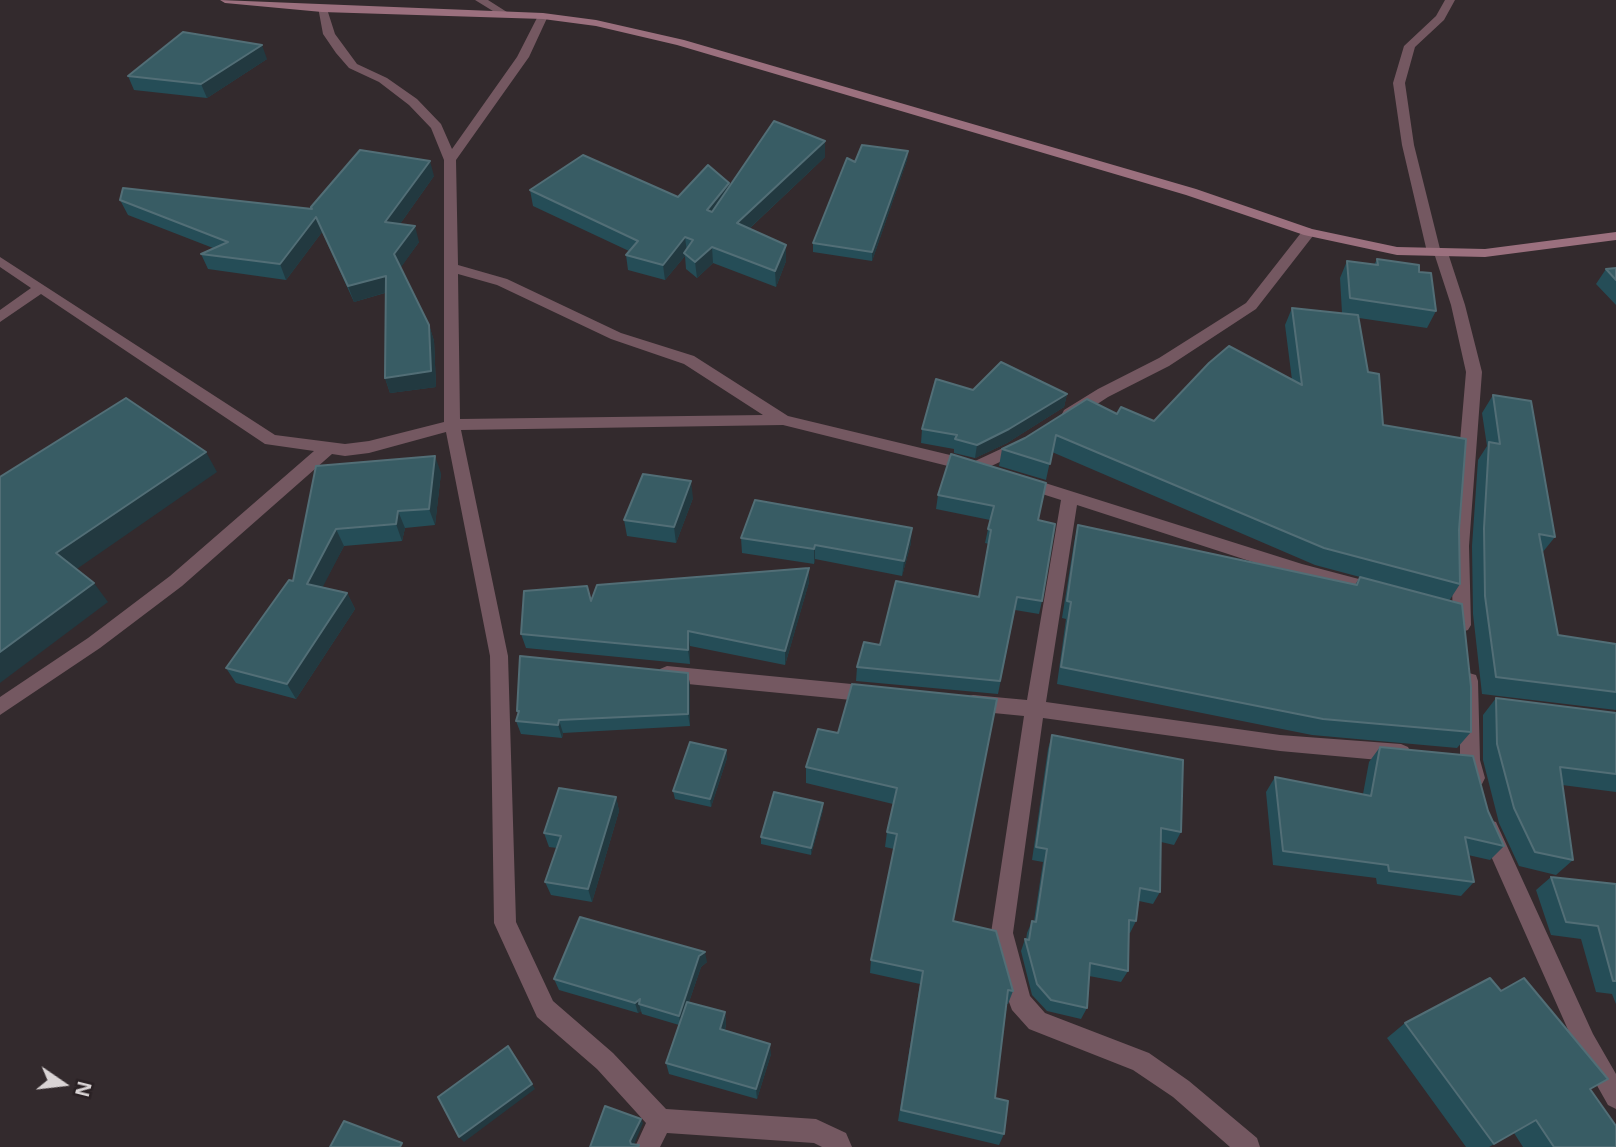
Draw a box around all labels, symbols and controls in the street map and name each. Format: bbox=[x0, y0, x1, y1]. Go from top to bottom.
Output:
north arrow bbox=[28, 1049, 98, 1119]
text: N bbox=[69, 1078, 98, 1100]

